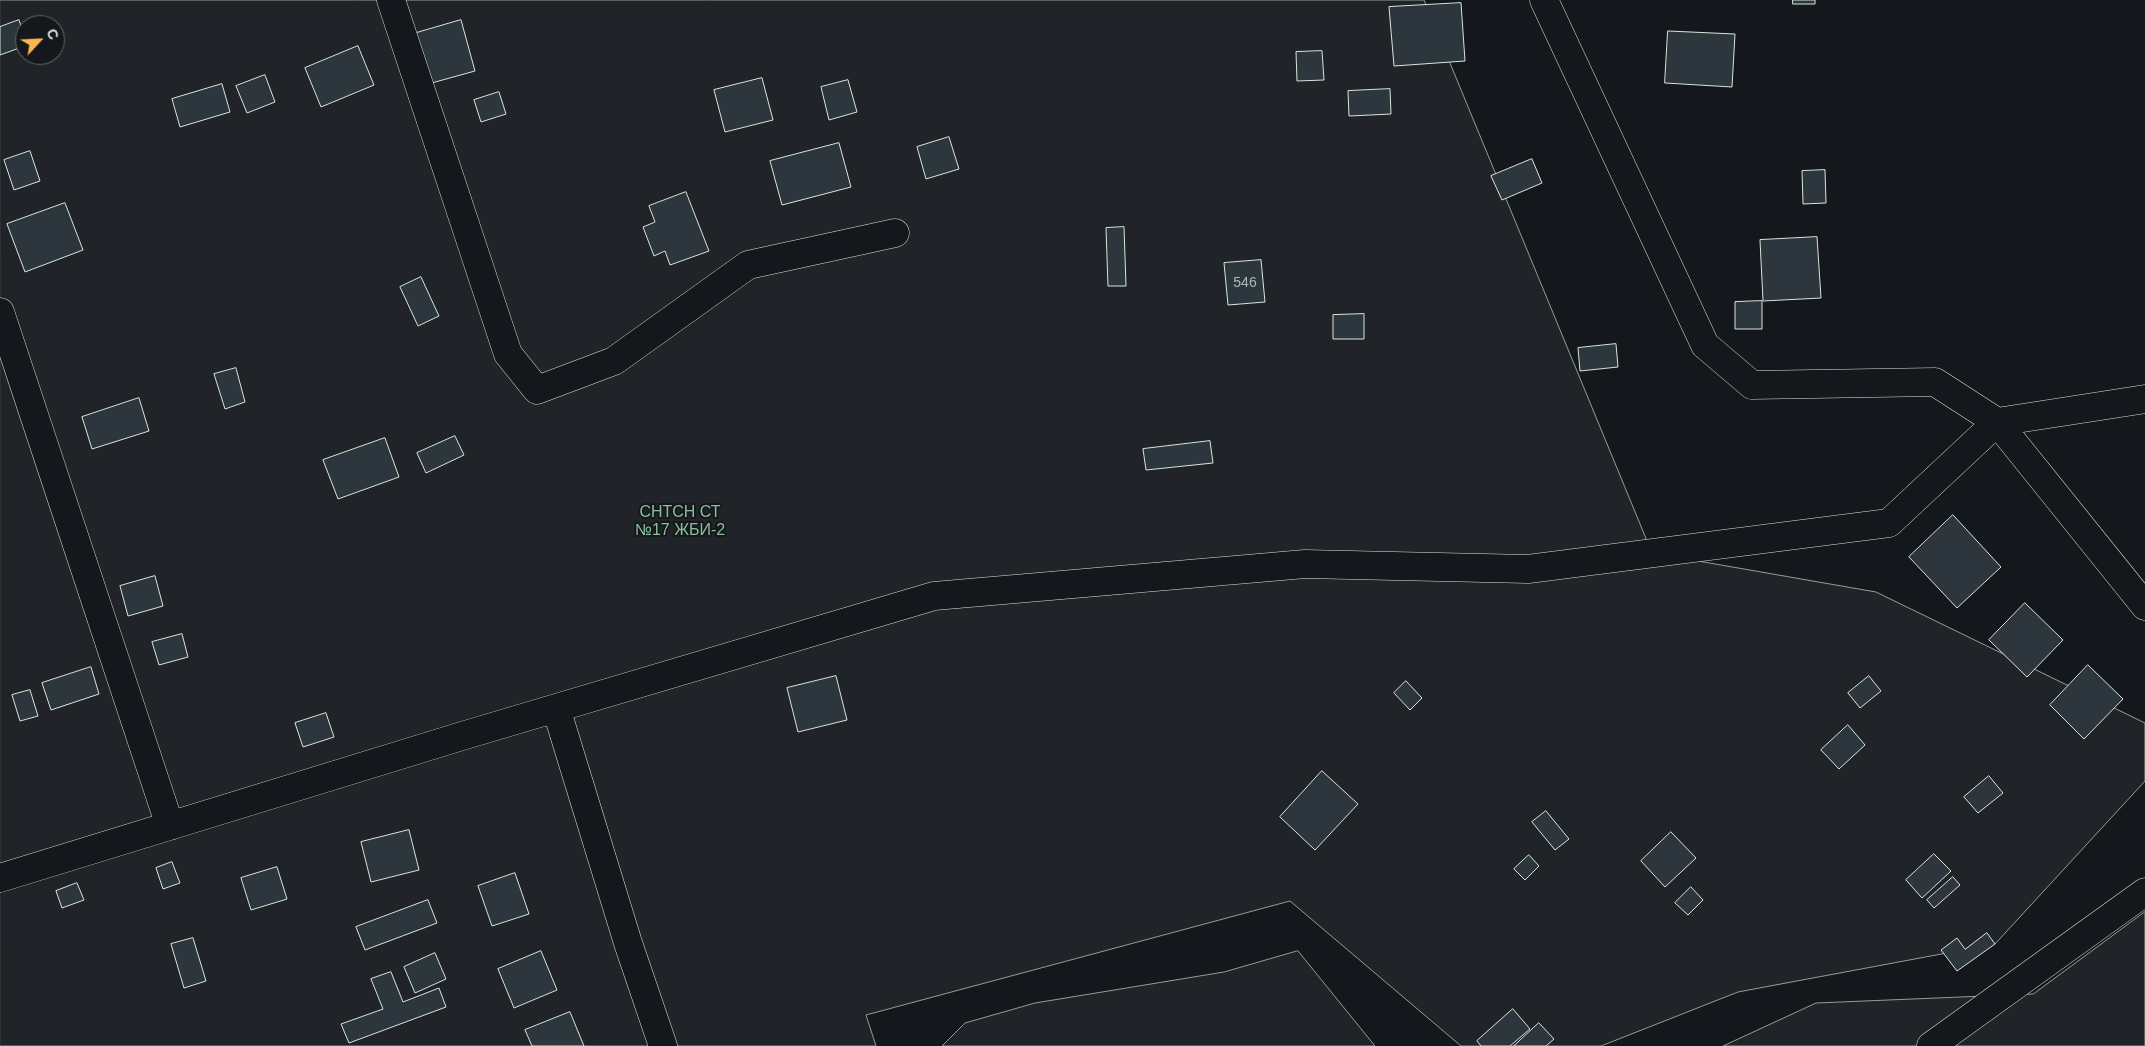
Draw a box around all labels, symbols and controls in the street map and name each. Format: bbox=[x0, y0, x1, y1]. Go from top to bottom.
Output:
north arrow bbox=[15, 15, 65, 65]
text: С bbox=[43, 26, 62, 42]
house number: 546 bbox=[1233, 275, 1257, 291]
park label: СНТСН СТ №17 ЖБИ-2 bbox=[635, 503, 725, 541]

